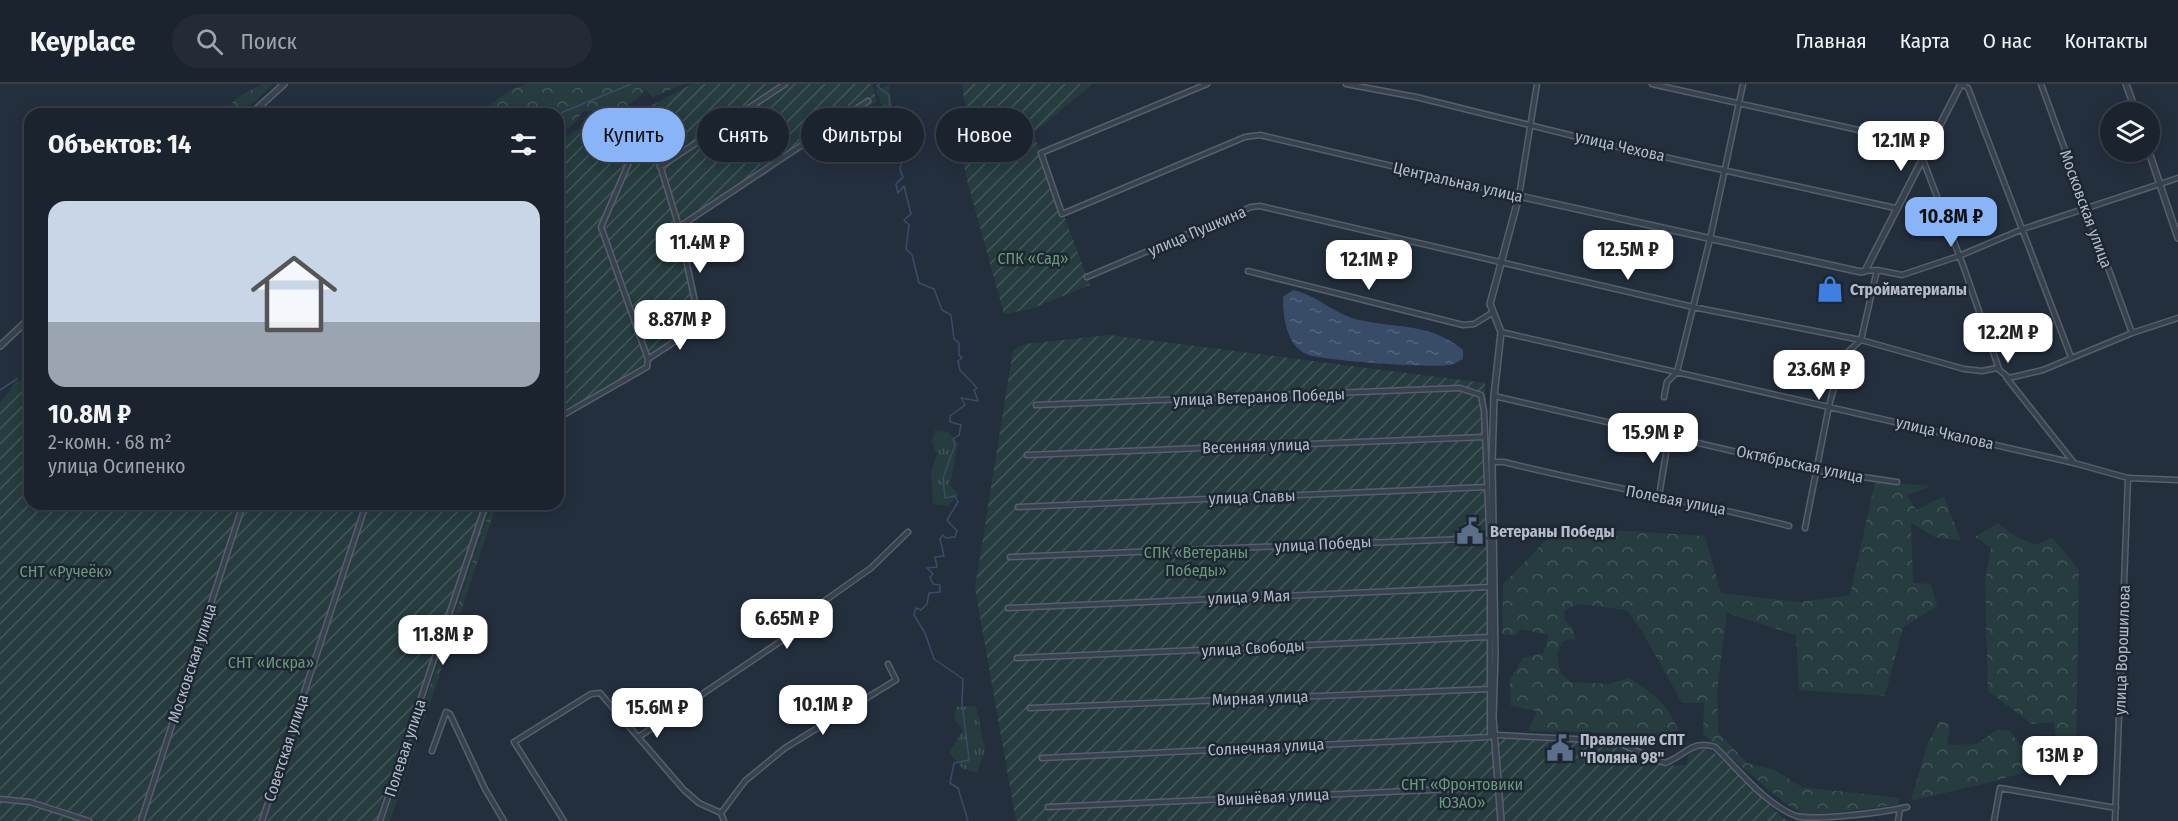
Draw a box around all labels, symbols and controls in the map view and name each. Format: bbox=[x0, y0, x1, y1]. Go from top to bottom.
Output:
search box bbox=[172, 14, 592, 68]
text: Keyplace bbox=[30, 25, 136, 58]
icon: search bbox=[193, 25, 226, 58]
text: Поиск bbox=[241, 28, 297, 55]
text: Главная bbox=[1796, 28, 1867, 54]
text: Карта bbox=[1900, 28, 1950, 54]
text: О нас bbox=[1983, 28, 2031, 54]
text: Контакты bbox=[2064, 28, 2148, 54]
map controls bbox=[2100, 102, 2160, 162]
button: layers bbox=[2100, 102, 2160, 162]
chip: Купить bbox=[582, 108, 685, 162]
chip: Снять bbox=[697, 108, 789, 162]
chip: Фильтры bbox=[801, 108, 924, 162]
chip: Новое bbox=[936, 108, 1033, 162]
pin: 12.1M ₽ bbox=[1846, 121, 1956, 172]
street label: улица Чехова bbox=[1573, 126, 1667, 166]
icon: filters bbox=[507, 128, 540, 161]
text: 12.1M ₽ bbox=[1872, 128, 1930, 152]
text: Объектов: 14 bbox=[48, 129, 191, 160]
street label: Московская улица bbox=[2056, 147, 2116, 271]
street label: Центральная улица bbox=[1391, 158, 1525, 206]
pin: 10.8M ₽ bbox=[1896, 197, 2006, 248]
street label: улица Пушкина bbox=[1145, 202, 1249, 260]
text: 10.8M ₽ bbox=[1919, 204, 1983, 228]
pin: 11.4M ₽ bbox=[645, 223, 755, 274]
text: 11.4M ₽ bbox=[670, 230, 730, 254]
pin: 12.5M ₽ bbox=[1573, 230, 1683, 281]
text: 12.5M ₽ bbox=[1597, 237, 1659, 261]
icon: home bbox=[240, 240, 348, 348]
pin: 12.1M ₽ bbox=[1314, 240, 1424, 291]
text: 12.1M ₽ bbox=[1340, 247, 1398, 271]
park label: СПК «Сад» bbox=[997, 249, 1069, 268]
shop icon: Стройматериалы bbox=[1815, 274, 1845, 304]
place label: Стройматериалы bbox=[1850, 280, 1967, 299]
pin: 8.87M ₽ bbox=[625, 300, 735, 351]
text: 8.87M ₽ bbox=[648, 307, 712, 331]
pin: 12.2M ₽ bbox=[1953, 313, 2063, 364]
text: 12.2M ₽ bbox=[1978, 320, 2038, 344]
pin: 23.6M ₽ bbox=[1764, 350, 1874, 401]
text: 23.6M ₽ bbox=[1788, 357, 1850, 381]
street label: улица Ветеранов Победы bbox=[1173, 385, 1345, 409]
text: 10.8M ₽ bbox=[48, 399, 131, 430]
street label: улица Чкалова bbox=[1894, 412, 1996, 454]
pin: 15.9M ₽ bbox=[1598, 413, 1708, 464]
text: 15.9M ₽ bbox=[1622, 420, 1684, 444]
text: 2-комн. · 68 m² bbox=[48, 430, 172, 454]
street label: Весенняя улица bbox=[1202, 435, 1310, 457]
street label: Октябрьская улица bbox=[1735, 441, 1866, 487]
text: улица Осипенко bbox=[48, 454, 186, 478]
street label: Полевая улица bbox=[1624, 481, 1728, 519]
street label: улица Славы bbox=[1208, 486, 1296, 508]
public building icon: Ветераны Победы bbox=[1455, 516, 1485, 546]
place label: Ветераны Победы bbox=[1490, 522, 1615, 541]
street label: улица Победы bbox=[1274, 532, 1372, 556]
park label: СПК «Ветераны Победы» bbox=[1144, 543, 1248, 580]
park label: СНТ «Ручеёк» bbox=[20, 562, 112, 581]
street label: улица Ворошилова bbox=[2110, 584, 2134, 715]
street label: улица 9 Мая bbox=[1207, 586, 1291, 608]
pin: 6.65M ₽ bbox=[732, 599, 842, 650]
street label: Московская улица bbox=[164, 601, 220, 725]
text: 6.65M ₽ bbox=[755, 606, 819, 630]
pin: 11.8M ₽ bbox=[388, 615, 498, 666]
text: 11.8M ₽ bbox=[412, 622, 474, 646]
street label: улица Свободы bbox=[1201, 636, 1305, 660]
park label: СНТ «Искра» bbox=[228, 653, 314, 672]
pin: 10.1M ₽ bbox=[768, 685, 878, 736]
street label: Мирная улица bbox=[1211, 687, 1309, 709]
pin: 15.6M ₽ bbox=[602, 688, 712, 739]
street label: Советская улица bbox=[260, 692, 312, 804]
text: 10.1M ₽ bbox=[793, 692, 853, 716]
text: 15.6M ₽ bbox=[626, 695, 688, 719]
street label: Полевая улица bbox=[380, 697, 430, 799]
place label: Правление СПТ "Поляна 98" bbox=[1580, 730, 1685, 767]
public building icon: Правление СПТ "Поляна 98" bbox=[1545, 733, 1575, 763]
street label: Солнечная улица bbox=[1207, 734, 1325, 760]
pin: 13M ₽ bbox=[2018, 736, 2102, 787]
text: 13M ₽ bbox=[2036, 743, 2084, 767]
park label: СНТ «Фронтовики ЮЗАО» bbox=[1401, 775, 1523, 812]
street label: Вишнёвая улица bbox=[1216, 785, 1330, 809]

